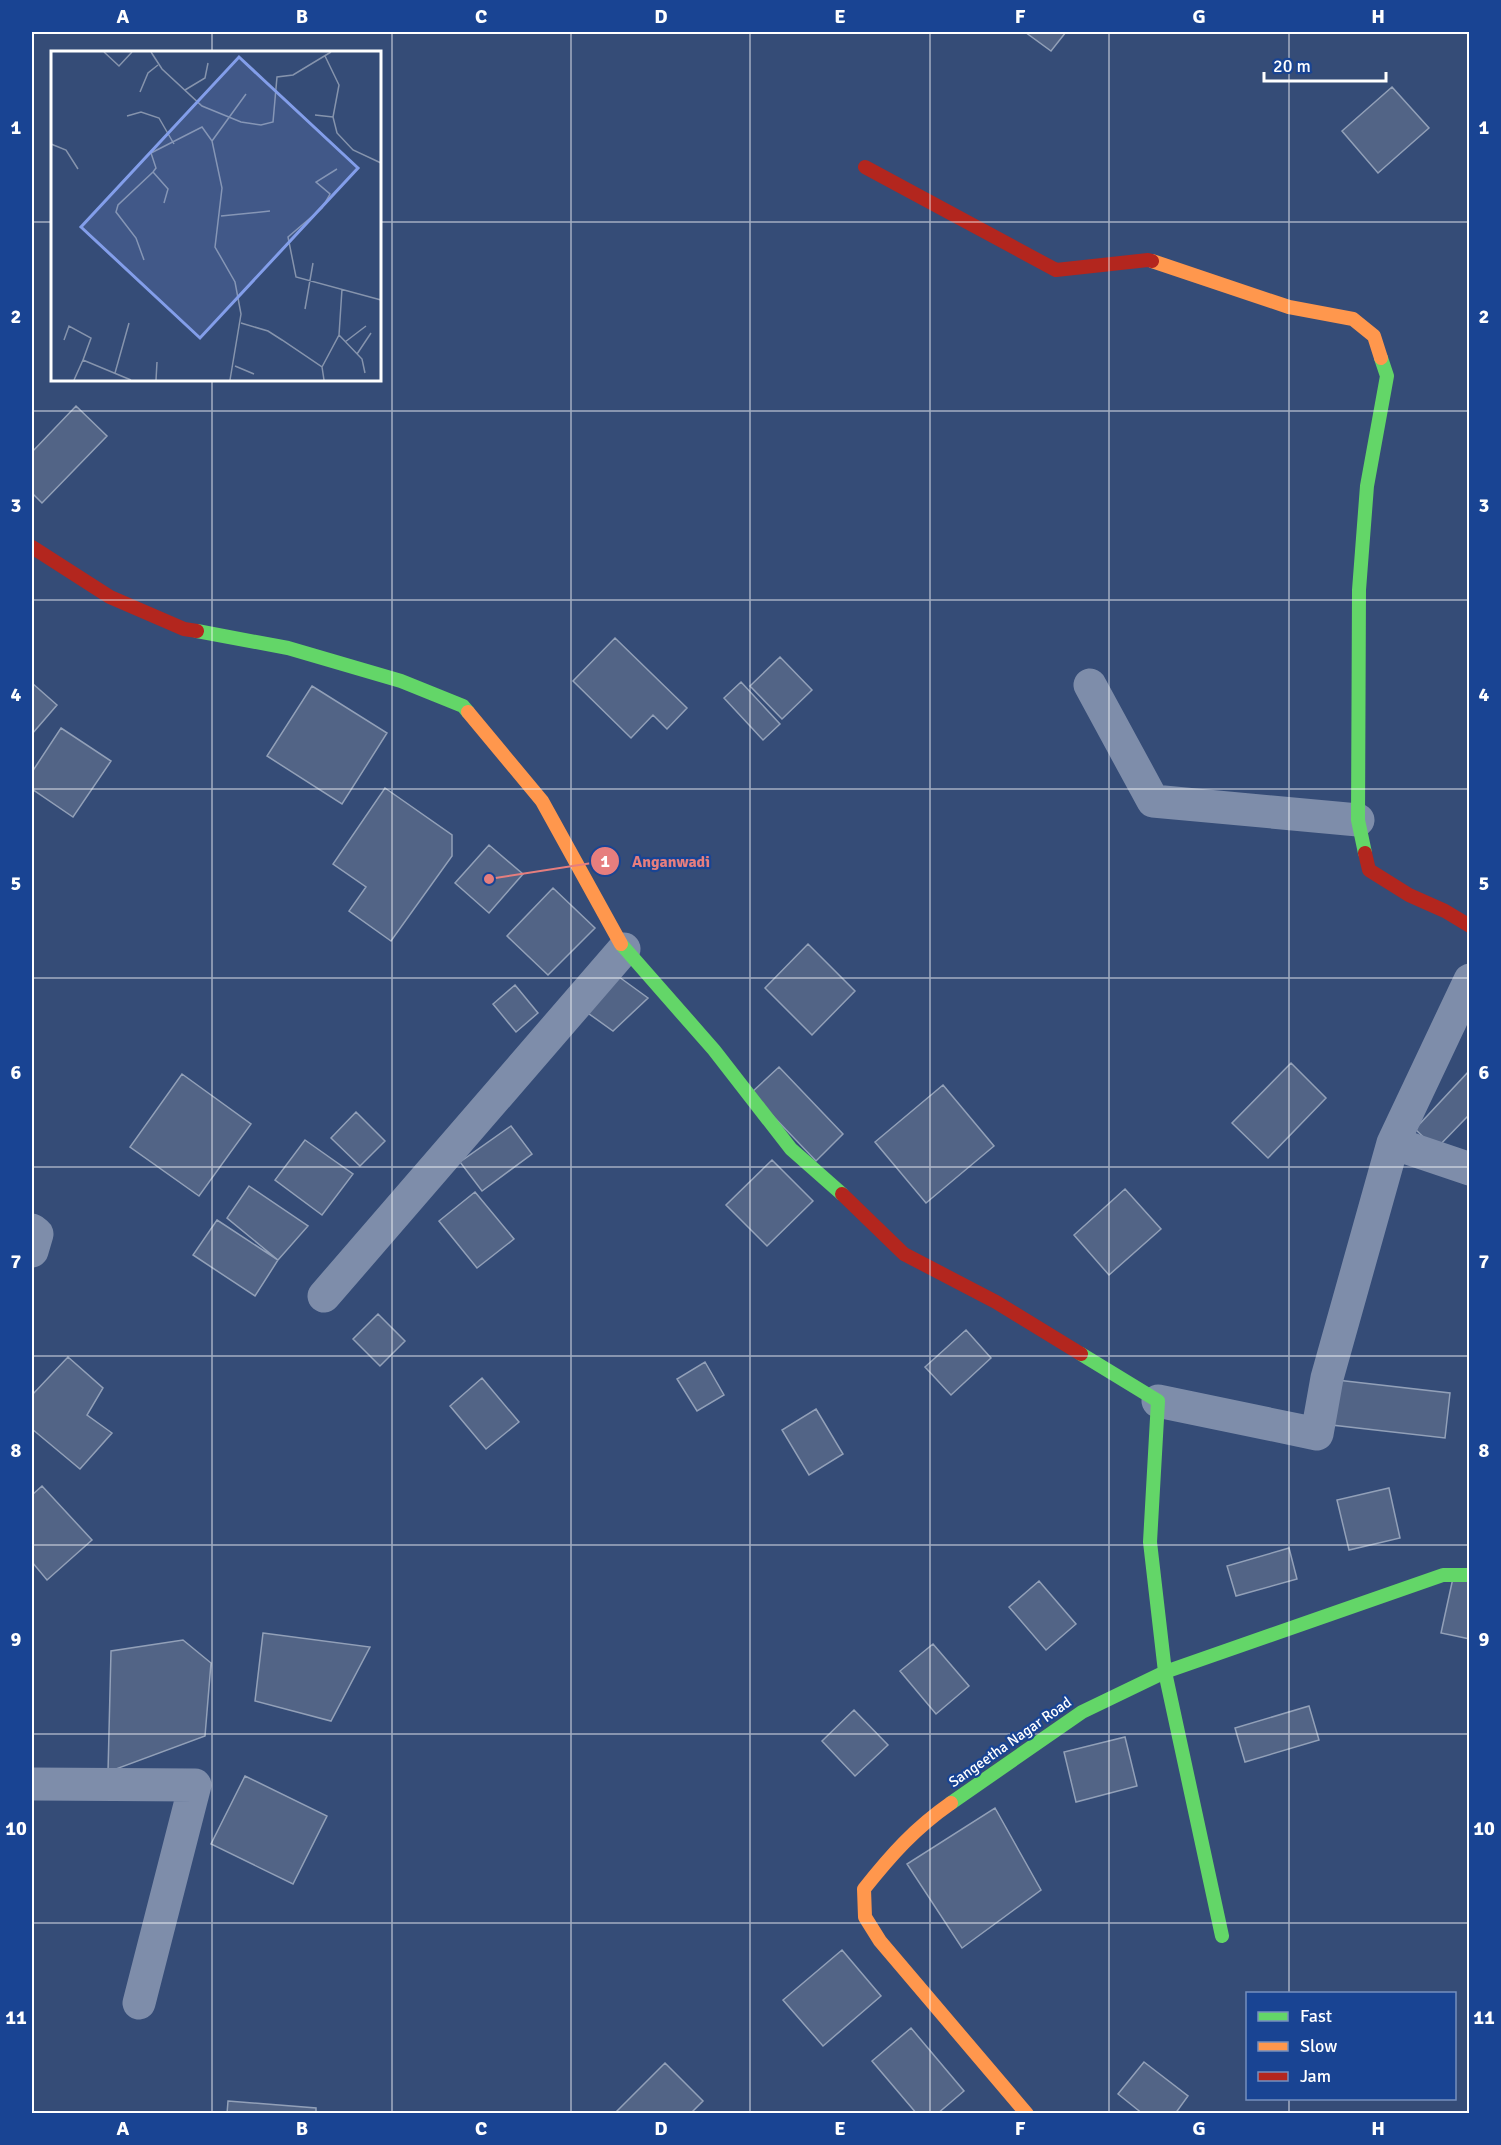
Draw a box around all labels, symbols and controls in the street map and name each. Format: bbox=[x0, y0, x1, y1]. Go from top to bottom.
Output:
text: A bbox=[117, 4, 130, 29]
text: B bbox=[296, 4, 308, 29]
text: C bbox=[475, 4, 487, 29]
text: D bbox=[654, 4, 668, 29]
text: E bbox=[834, 4, 846, 29]
text: F bbox=[1015, 4, 1026, 29]
text: G bbox=[1192, 4, 1206, 29]
text: H bbox=[1371, 4, 1385, 29]
scale bar bbox=[1264, 45, 1386, 83]
inset map bbox=[51, 51, 381, 381]
text: 20 m bbox=[1273, 55, 1311, 77]
text: 1 bbox=[11, 115, 22, 140]
text: 1 bbox=[1479, 115, 1490, 140]
text: 2 bbox=[11, 304, 21, 329]
text: 2 bbox=[1479, 304, 1489, 329]
text: 3 bbox=[11, 493, 21, 518]
text: 3 bbox=[1479, 493, 1489, 518]
text: 4 bbox=[11, 682, 22, 707]
text: 4 bbox=[1479, 682, 1490, 707]
callout: Anganwadi bbox=[590, 844, 722, 878]
text: 1 bbox=[600, 850, 610, 872]
text: Anganwadi bbox=[632, 852, 710, 872]
text: 5 bbox=[11, 871, 21, 896]
text: 5 bbox=[1479, 871, 1489, 896]
text: 6 bbox=[11, 1060, 22, 1085]
text: 6 bbox=[1479, 1060, 1490, 1085]
text: 7 bbox=[11, 1249, 22, 1274]
text: 7 bbox=[1479, 1249, 1490, 1274]
text: 8 bbox=[11, 1438, 22, 1463]
text: 8 bbox=[1479, 1438, 1490, 1463]
text: 9 bbox=[11, 1627, 22, 1652]
text: 9 bbox=[1479, 1627, 1490, 1652]
street label: Sangeetha Nagar Road bbox=[945, 1693, 1075, 1791]
text: 10 bbox=[5, 1816, 27, 1841]
text: 10 bbox=[1473, 1816, 1495, 1841]
legend bbox=[1246, 1992, 1456, 2100]
text: 11 bbox=[5, 2005, 27, 2030]
text: Fast bbox=[1300, 2005, 1332, 2027]
text: 11 bbox=[1473, 2005, 1495, 2030]
text: Slow bbox=[1300, 2035, 1337, 2057]
text: Jam bbox=[1300, 2065, 1331, 2087]
text: A bbox=[117, 2116, 130, 2141]
text: B bbox=[296, 2116, 308, 2141]
text: C bbox=[475, 2116, 487, 2141]
text: D bbox=[654, 2116, 668, 2141]
text: E bbox=[834, 2116, 846, 2141]
text: F bbox=[1015, 2116, 1026, 2141]
text: G bbox=[1192, 2116, 1206, 2141]
text: H bbox=[1371, 2116, 1385, 2141]

